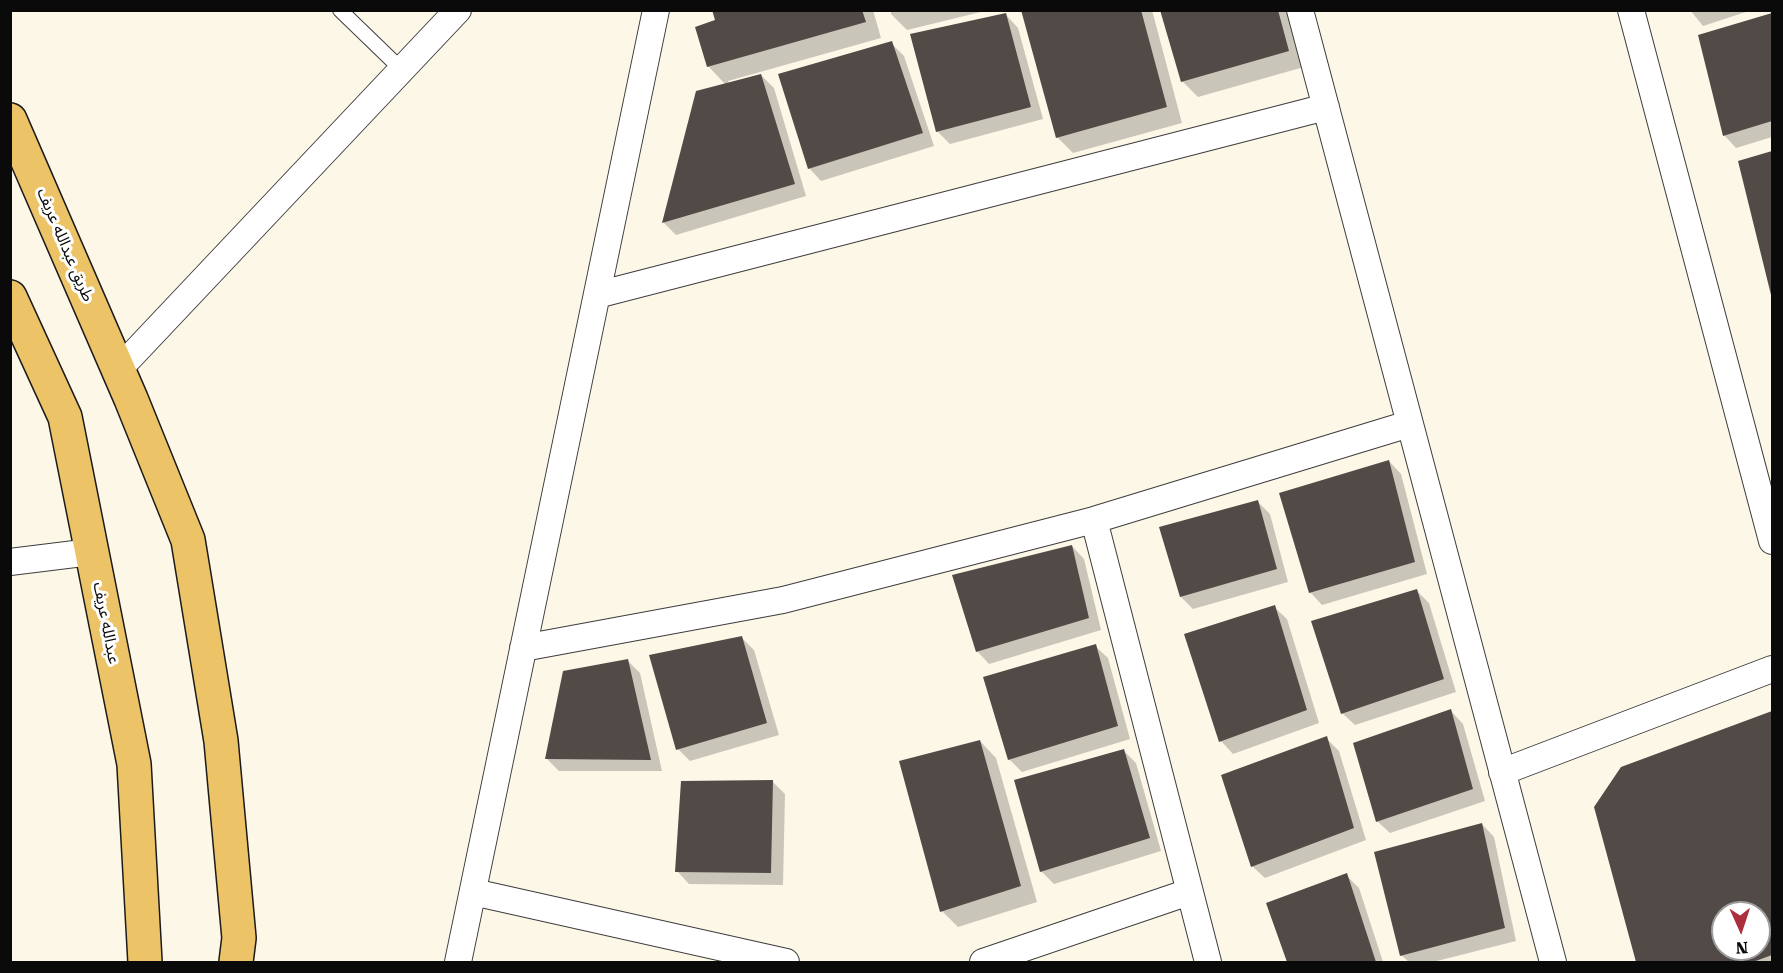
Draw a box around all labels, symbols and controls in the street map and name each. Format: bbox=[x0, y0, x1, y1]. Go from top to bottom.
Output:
street label: طريق عبدالله عريف bbox=[32, 185, 98, 305]
street label: عبدالله عريف bbox=[89, 580, 123, 666]
north arrow bbox=[1711, 901, 1771, 961]
text: N bbox=[1735, 938, 1749, 957]

